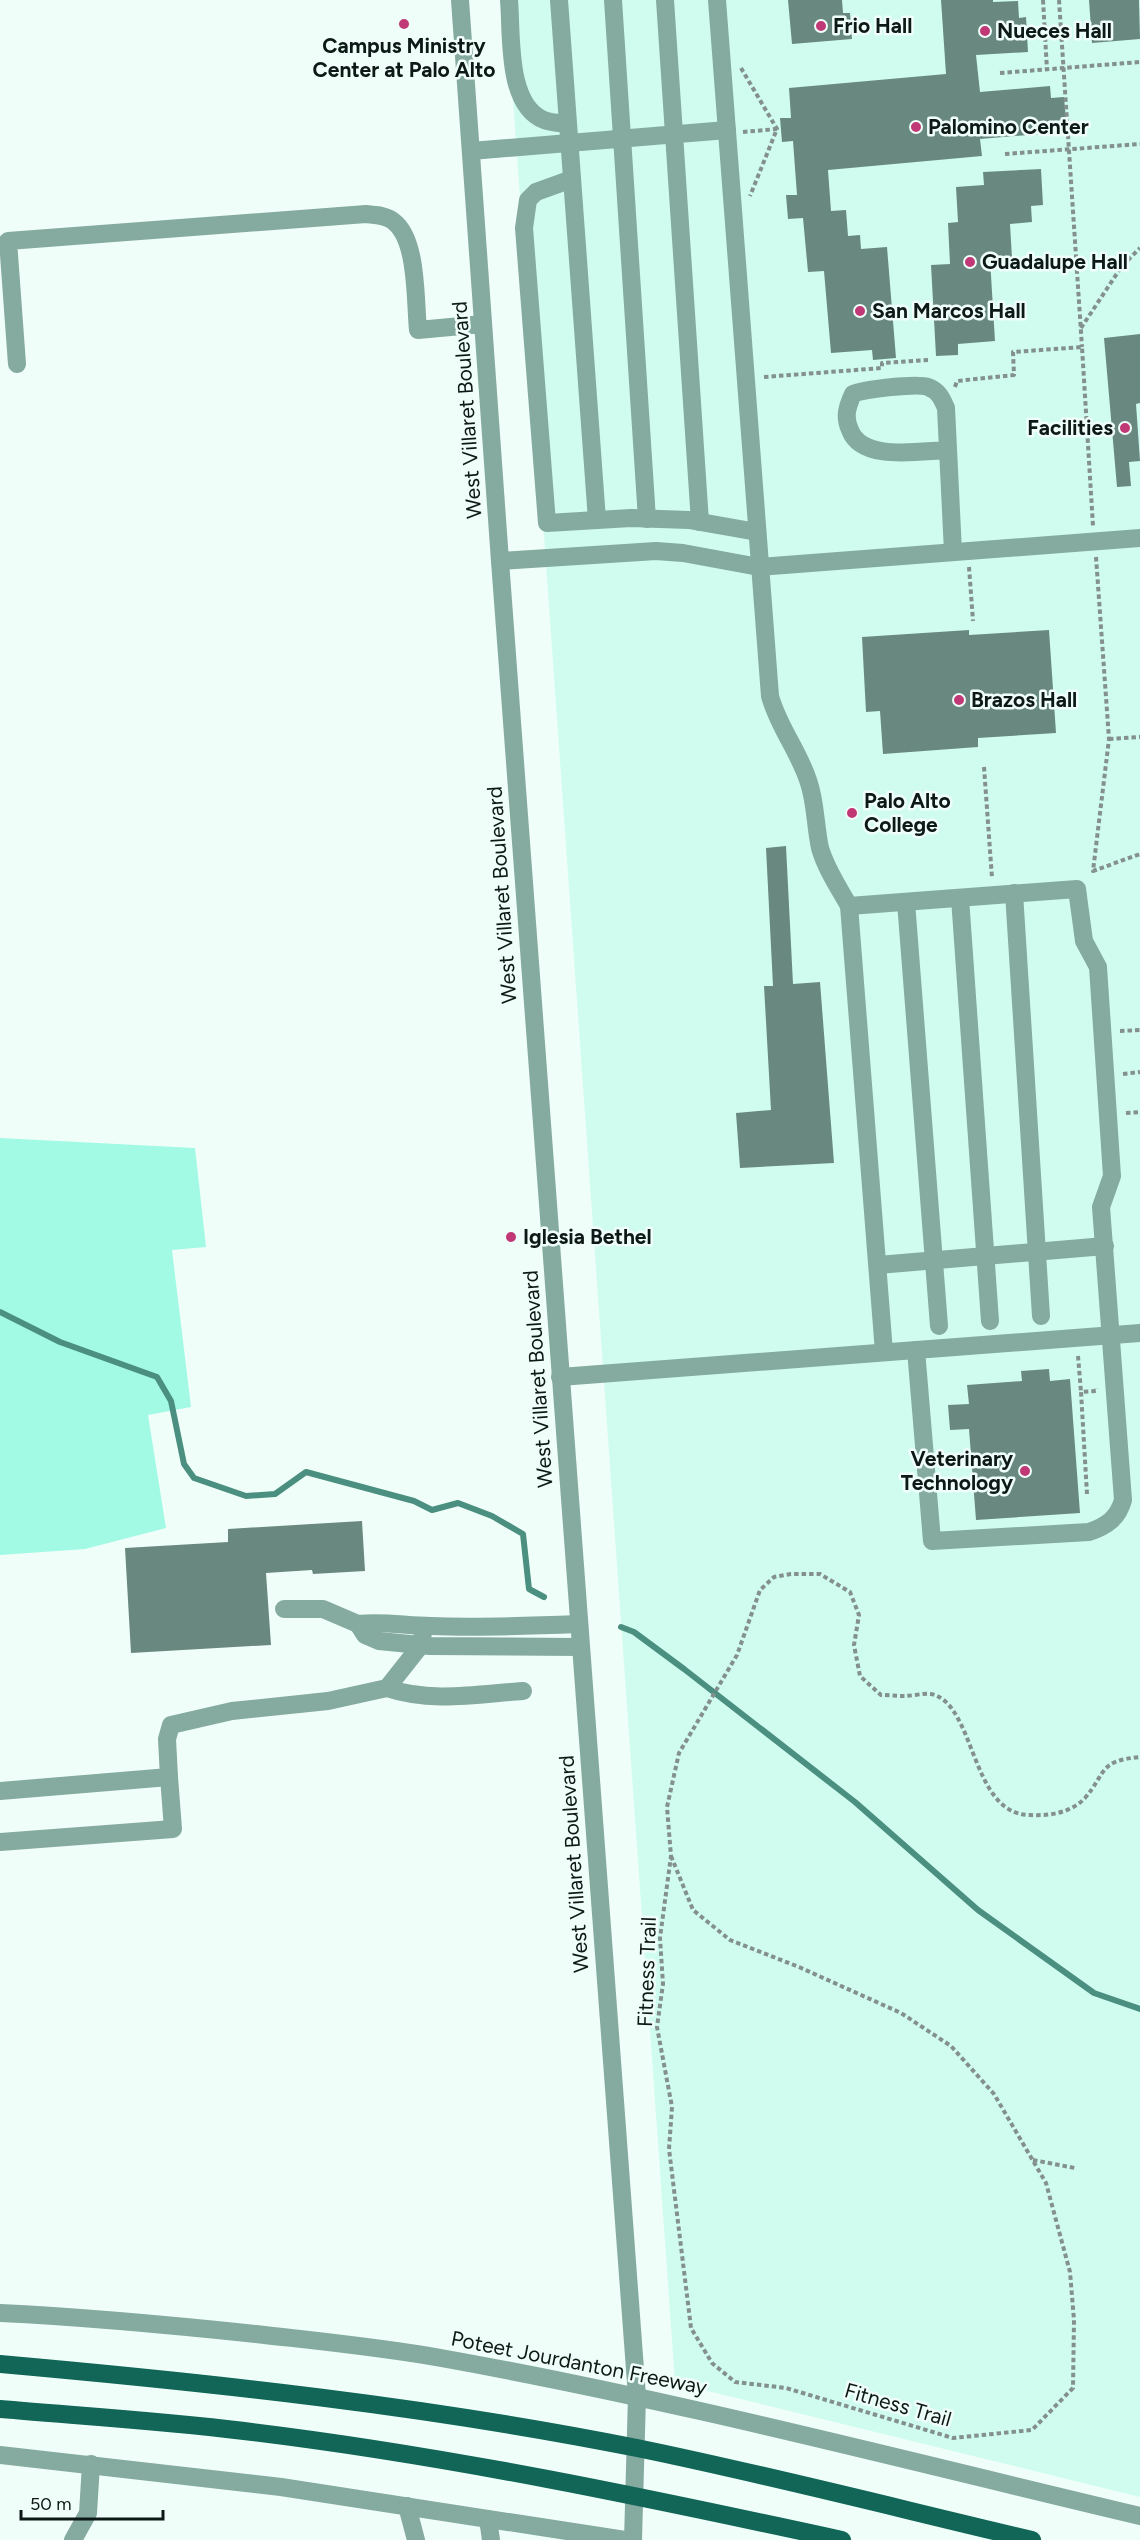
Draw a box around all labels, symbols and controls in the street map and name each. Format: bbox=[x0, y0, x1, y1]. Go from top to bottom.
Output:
place label: Frio Hall bbox=[833, 13, 912, 38]
marker: Campus Ministry Center at Palo Alto bbox=[397, 17, 411, 31]
place label: Nueces Hall bbox=[997, 18, 1112, 43]
marker: Frio Hall bbox=[814, 19, 828, 33]
marker: Nueces Hall bbox=[978, 24, 992, 38]
place label: Campus Ministry Center at Palo Alto bbox=[313, 33, 495, 82]
place label: Palomino Center bbox=[928, 114, 1089, 139]
marker: Palomino Center bbox=[909, 120, 923, 134]
place label: Guadalupe Hall bbox=[982, 249, 1128, 274]
marker: Guadalupe Hall bbox=[963, 255, 977, 269]
place label: San Marcos Hall bbox=[872, 298, 1026, 323]
street label: West Villaret Boulevard bbox=[446, 300, 487, 520]
marker: San Marcos Hall bbox=[853, 304, 867, 318]
place label: Facilities bbox=[1027, 415, 1113, 440]
marker: Facilities bbox=[1118, 421, 1132, 435]
place label: Brazos Hall bbox=[971, 687, 1077, 712]
marker: Brazos Hall bbox=[952, 693, 966, 707]
street label: West Villaret Boulevard bbox=[481, 785, 522, 1005]
place label: Palo Alto College bbox=[864, 788, 951, 837]
marker: Palo Alto College bbox=[845, 806, 859, 820]
place label: Iglesia Bethel bbox=[523, 1224, 652, 1249]
marker: Iglesia Bethel bbox=[504, 1230, 518, 1244]
street label: West Villaret Boulevard bbox=[517, 1269, 558, 1489]
place label: Veterinary Technology bbox=[901, 1446, 1014, 1495]
marker: Veterinary Technology bbox=[1018, 1464, 1032, 1478]
street label: West Villaret Boulevard bbox=[553, 1754, 594, 1974]
street label: Fitness Trail bbox=[632, 1917, 661, 2027]
street label: Poteet Jourdanton Freeway bbox=[449, 2325, 709, 2400]
street label: Fitness Trail bbox=[842, 2377, 954, 2432]
scale bar bbox=[21, 2483, 164, 2521]
text: 50 m bbox=[30, 2493, 72, 2515]

